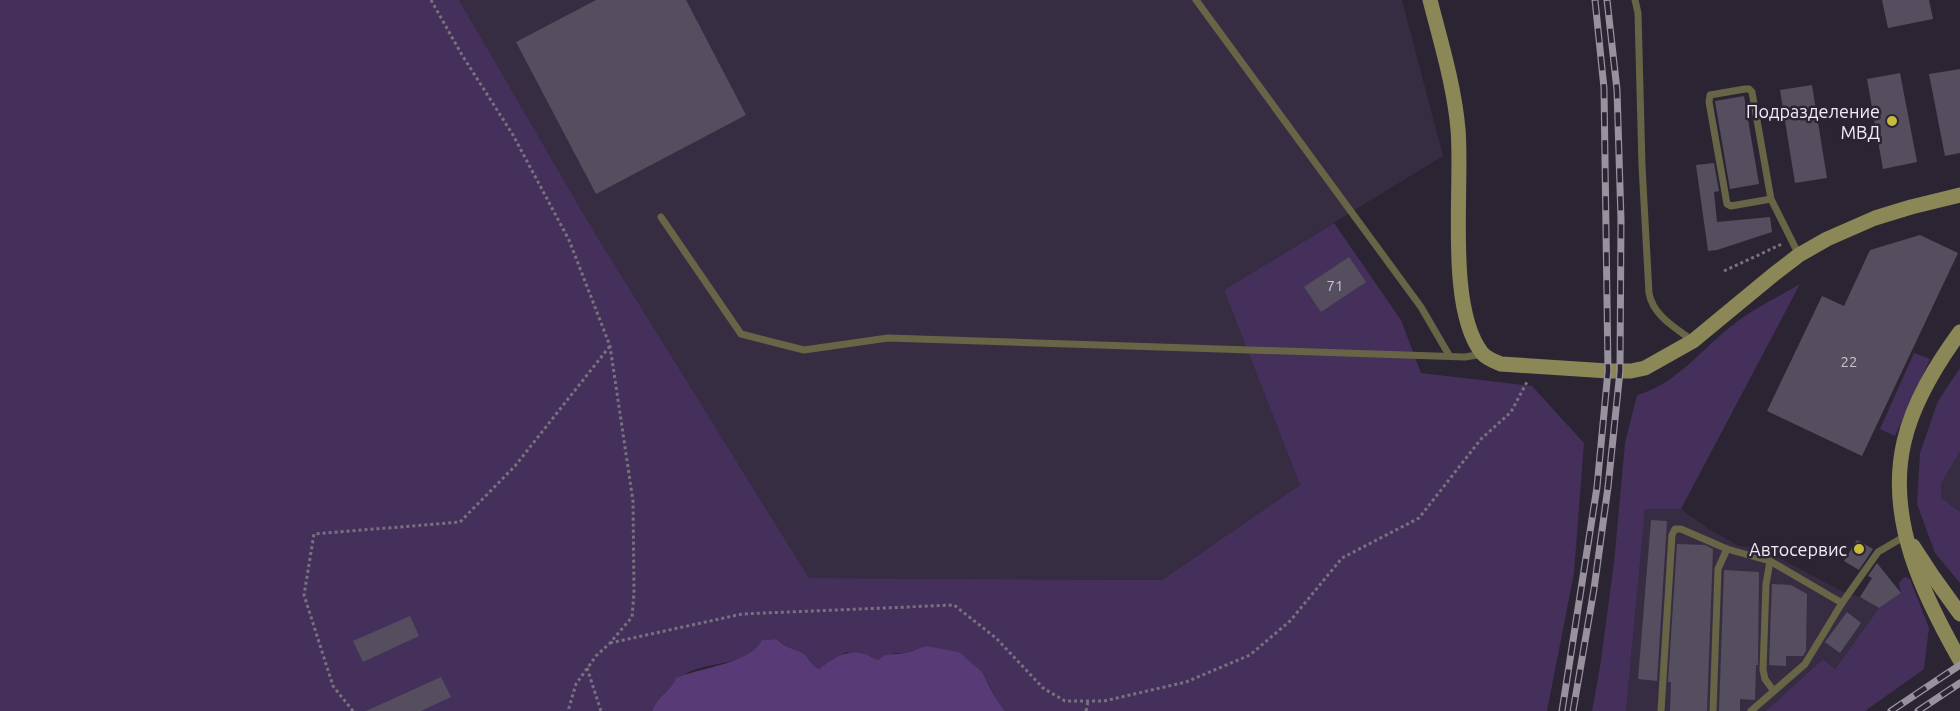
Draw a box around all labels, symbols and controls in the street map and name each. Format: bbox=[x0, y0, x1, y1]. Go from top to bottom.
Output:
place label: Подразделение МВД bbox=[1746, 101, 1880, 142]
marker: Подразделение МВД bbox=[1885, 114, 1899, 128]
house number: 71 bbox=[1327, 277, 1343, 294]
house number: 22 bbox=[1841, 353, 1857, 370]
place label: Автосервис bbox=[1749, 539, 1847, 559]
marker: Автосервис bbox=[1852, 542, 1866, 556]

